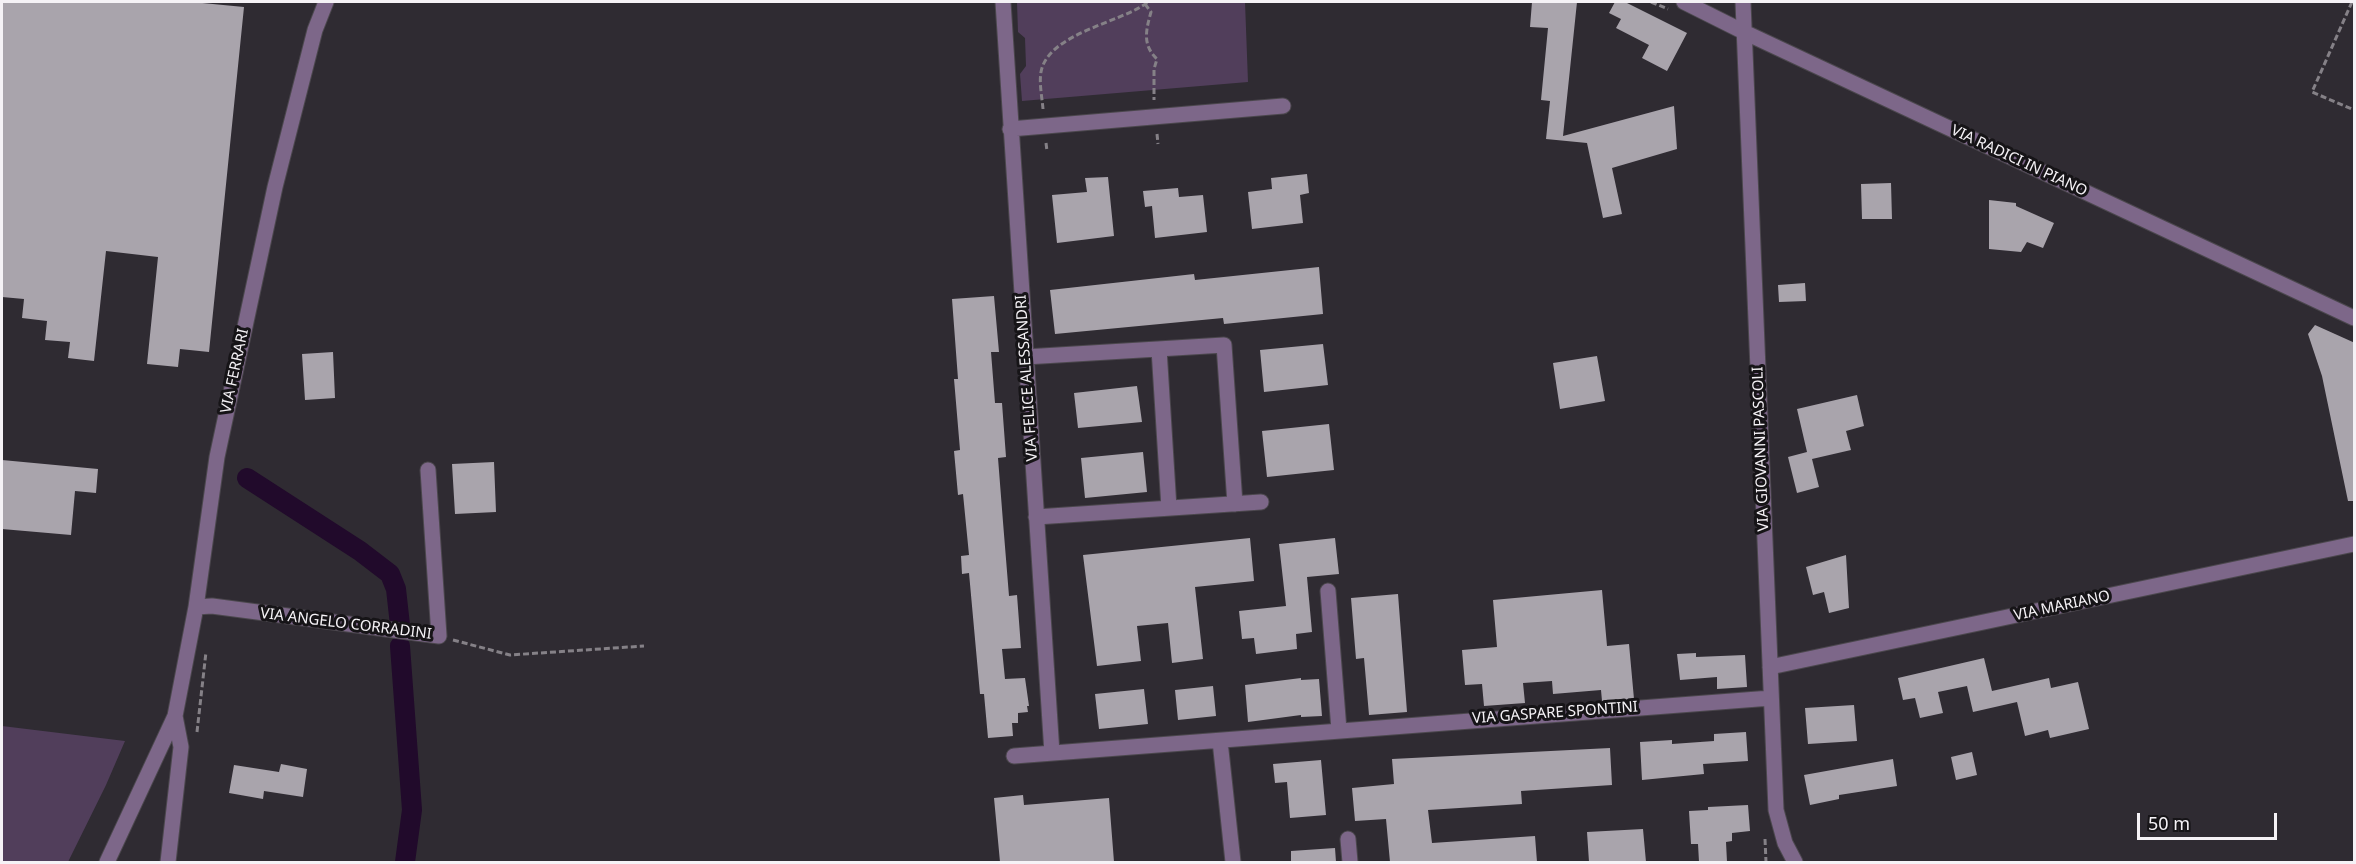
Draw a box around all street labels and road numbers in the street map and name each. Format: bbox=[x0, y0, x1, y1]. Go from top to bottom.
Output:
street label: VIA RADICI IN PIANO bbox=[1948, 122, 2090, 200]
street label: VIA FELICE ALESSANDRI bbox=[1012, 294, 1042, 462]
street label: VIA FERRARI bbox=[217, 327, 253, 415]
street label: VIA GIOVANNI PASCOLI bbox=[1749, 366, 1773, 532]
street label: VIA MARIANO bbox=[2012, 587, 2112, 625]
street label: VIA ANGELO CORRADINI bbox=[259, 605, 433, 643]
street label: VIA GASPARE SPONTINI bbox=[1472, 698, 1638, 728]

